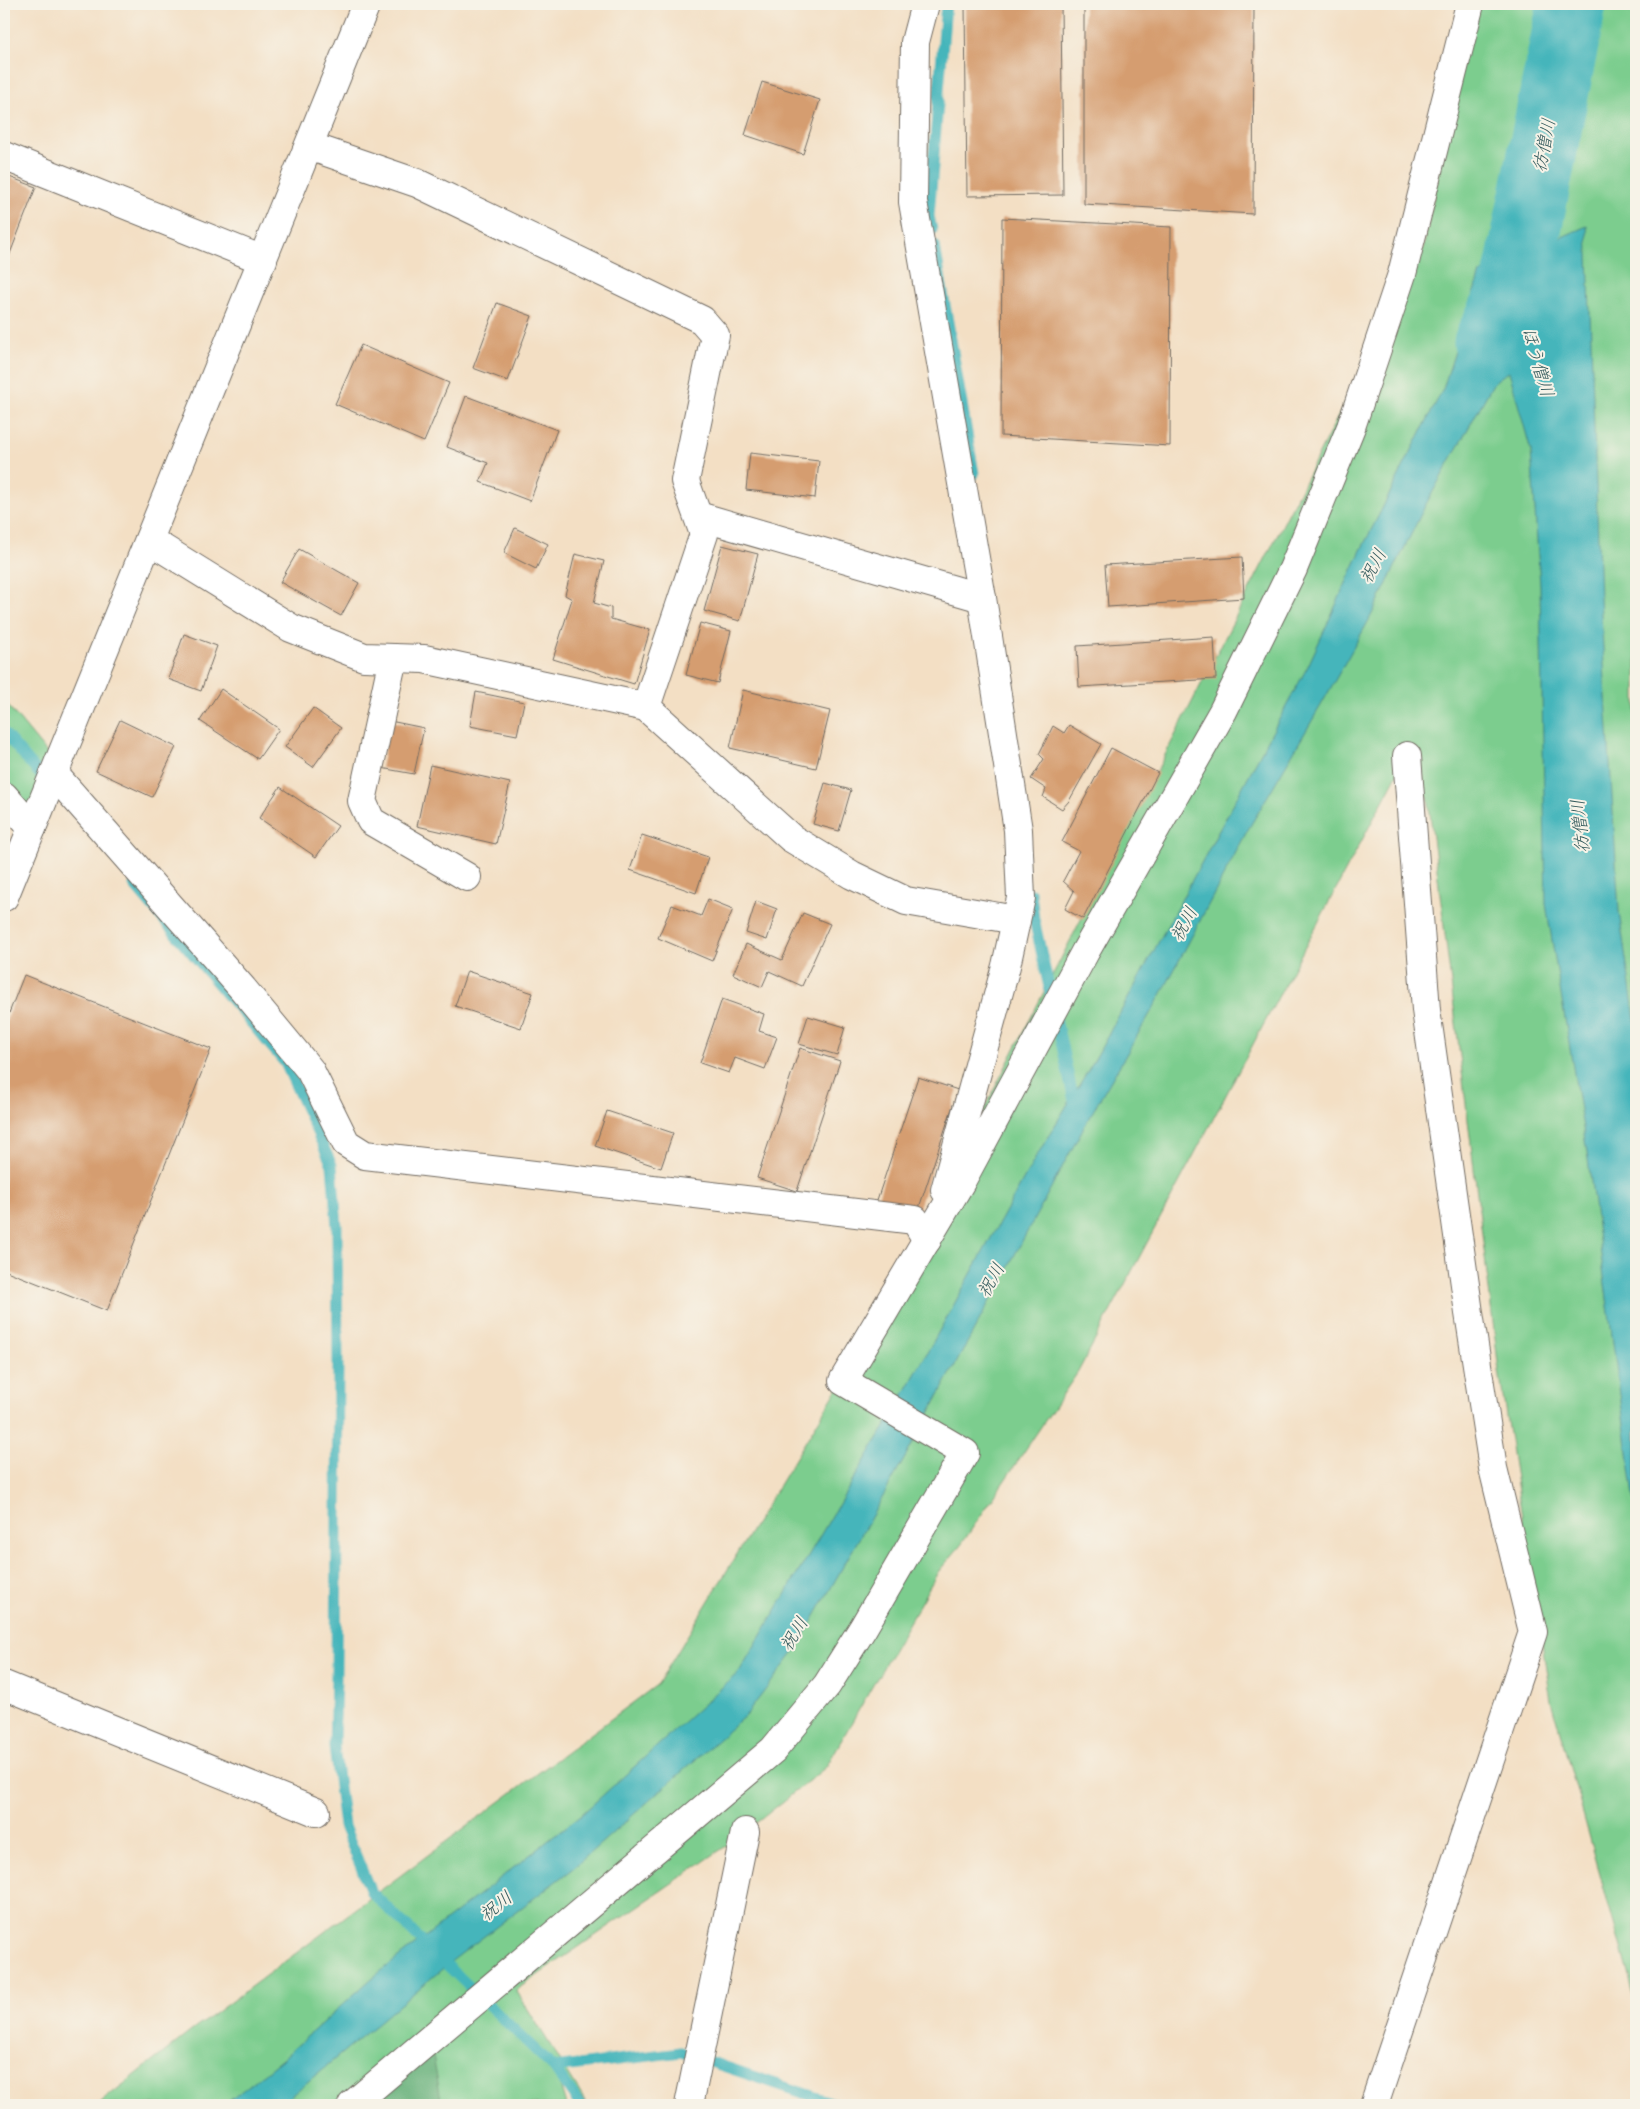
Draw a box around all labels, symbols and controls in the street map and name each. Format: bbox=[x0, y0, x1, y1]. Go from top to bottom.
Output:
water label: 彷僧川 bbox=[1529, 117, 1560, 174]
water label: ほう僧川 bbox=[1518, 325, 1558, 400]
water label: 祝川 bbox=[1356, 545, 1391, 587]
water label: 彷僧川 bbox=[1567, 798, 1594, 854]
water label: 祝川 bbox=[1167, 903, 1202, 945]
water label: 祝川 bbox=[974, 1259, 1009, 1301]
water label: 祝川 bbox=[776, 1613, 813, 1655]
water label: 祝川 bbox=[476, 1887, 517, 1926]

